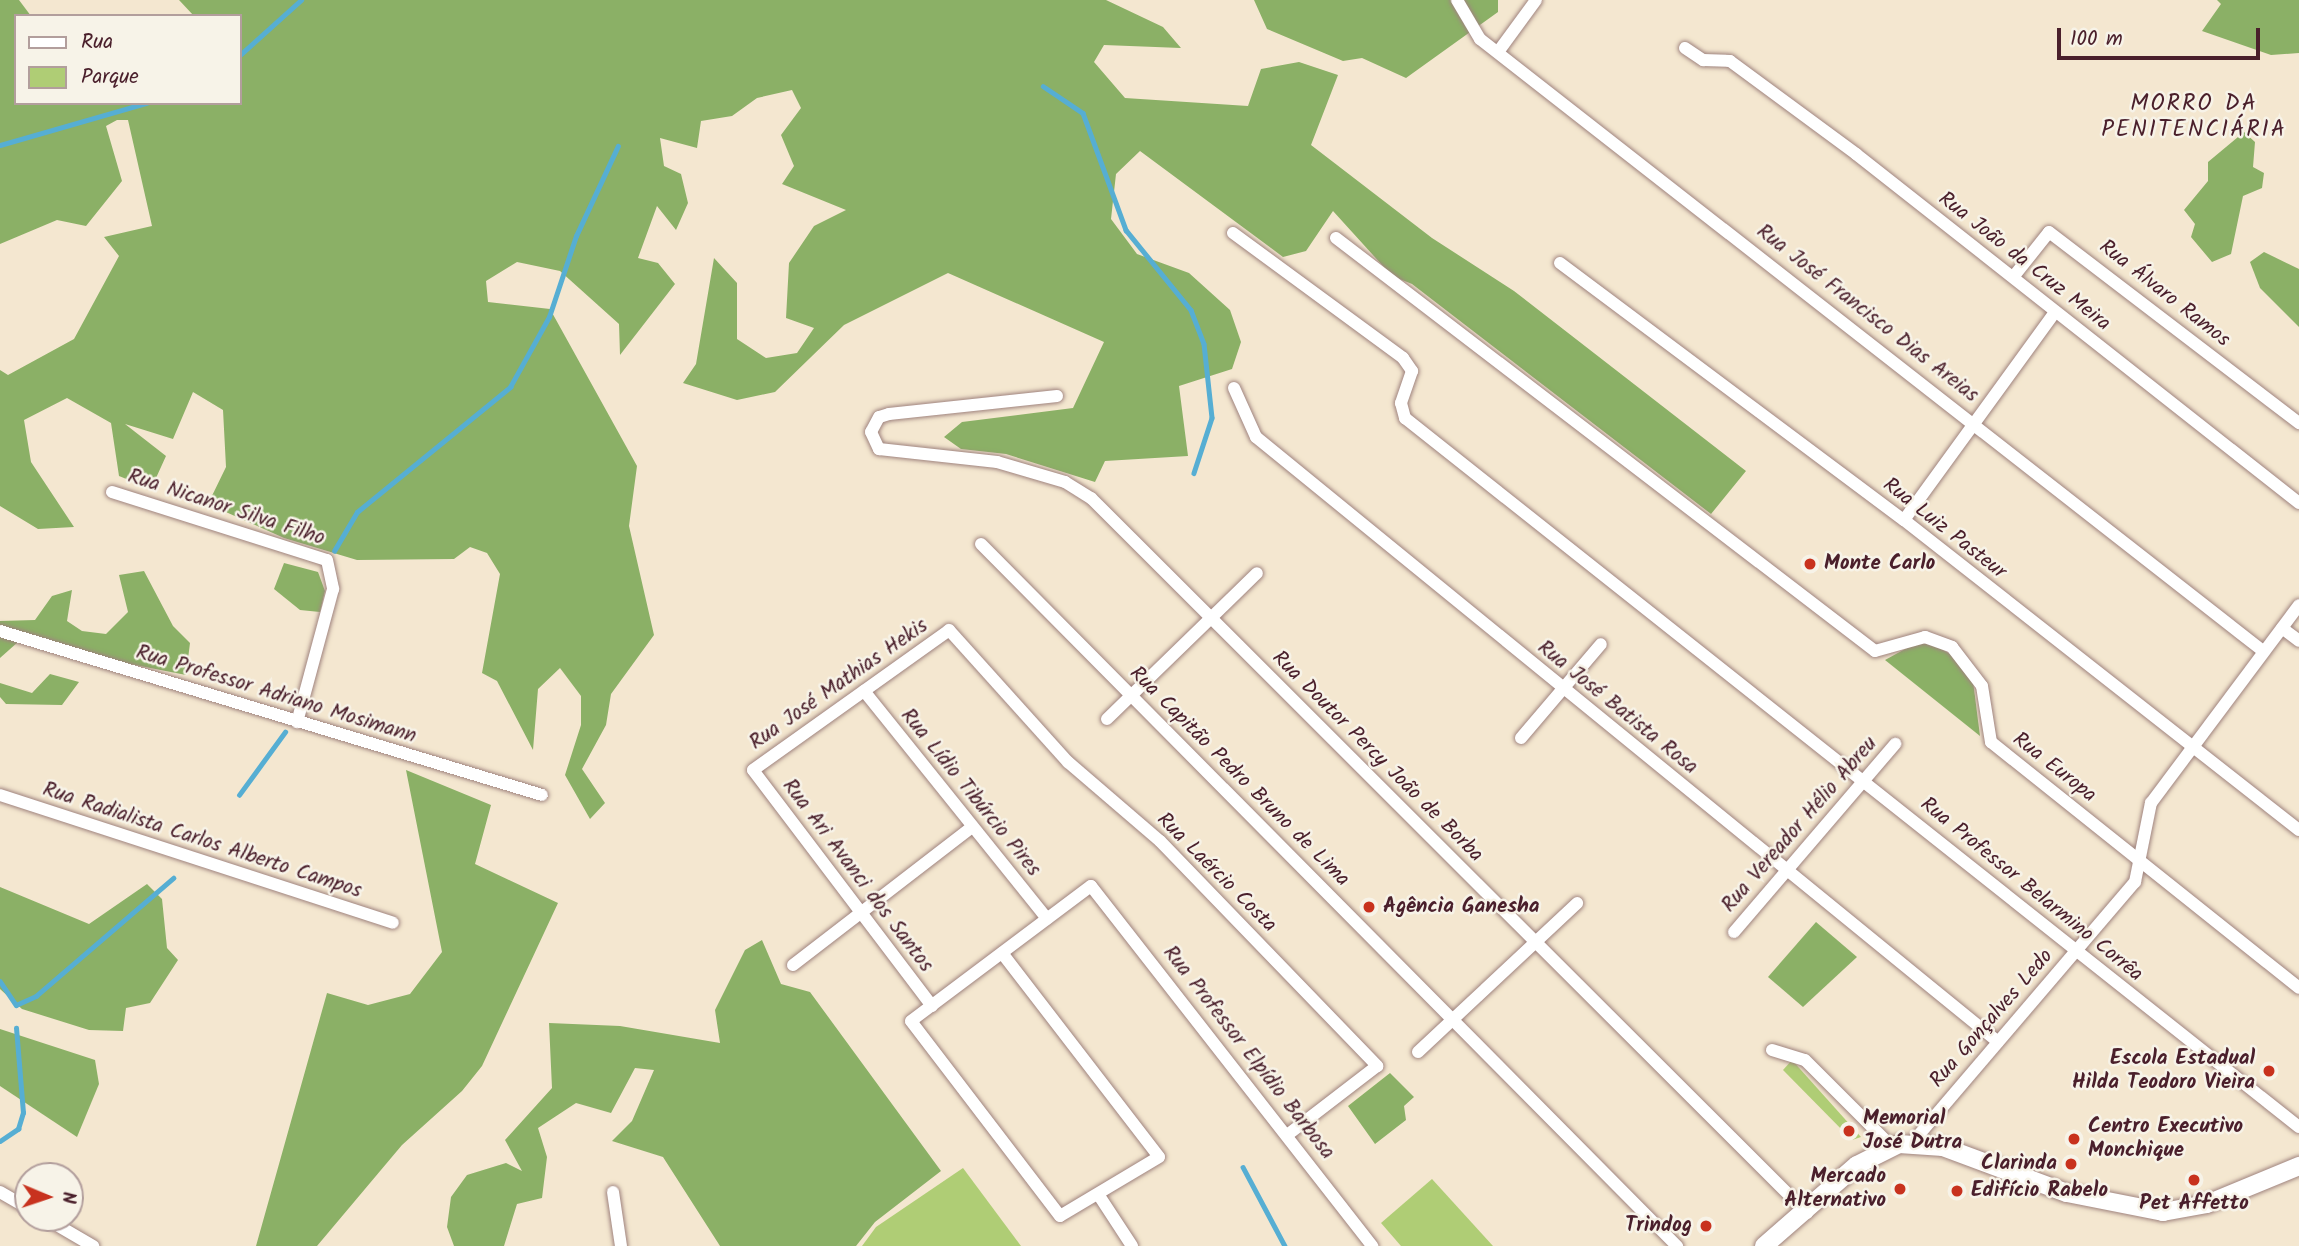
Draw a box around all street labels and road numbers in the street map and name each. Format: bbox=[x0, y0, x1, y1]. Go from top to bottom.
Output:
street label: Rua João da Cruz Meira bbox=[1933, 187, 2115, 337]
street label: Rua José Francisco Dias Areias bbox=[1751, 219, 1983, 409]
street label: Rua Álvaro Ramos bbox=[2093, 235, 2235, 353]
street label: Rua Nicanor Silva Filho bbox=[124, 464, 328, 552]
street label: Rua Luiz Pasteur bbox=[1877, 473, 2011, 585]
street label: Rua José Mathias Hekis bbox=[745, 614, 933, 756]
street label: Rua José Batista Rosa bbox=[1532, 636, 1702, 780]
street label: Rua Professor Adriano Mosimann bbox=[133, 640, 419, 750]
street label: Rua Doutor Percy João de Borba bbox=[1266, 646, 1488, 868]
street label: Rua Capitão Pedro Bruno de Lima bbox=[1124, 662, 1354, 892]
street label: Rua Lídio Tibúrcio Pires bbox=[895, 704, 1045, 882]
street label: Rua Europa bbox=[2007, 727, 2101, 809]
street label: Rua Vereador Hélio Abreu bbox=[1717, 732, 1883, 918]
street label: Rua Ari Avanci dos Santos bbox=[776, 774, 938, 978]
street label: Rua Radialista Carlos Alberto Campos bbox=[39, 777, 365, 905]
street label: Rua Professor Belarmino Corrêa bbox=[1915, 792, 2147, 988]
street label: Rua Laércio Costa bbox=[1151, 808, 1281, 938]
street label: Rua Professor Elpídio Barbosa bbox=[1157, 941, 1339, 1165]
street label: Rua Gonçalves Ledo bbox=[1925, 945, 2059, 1093]

